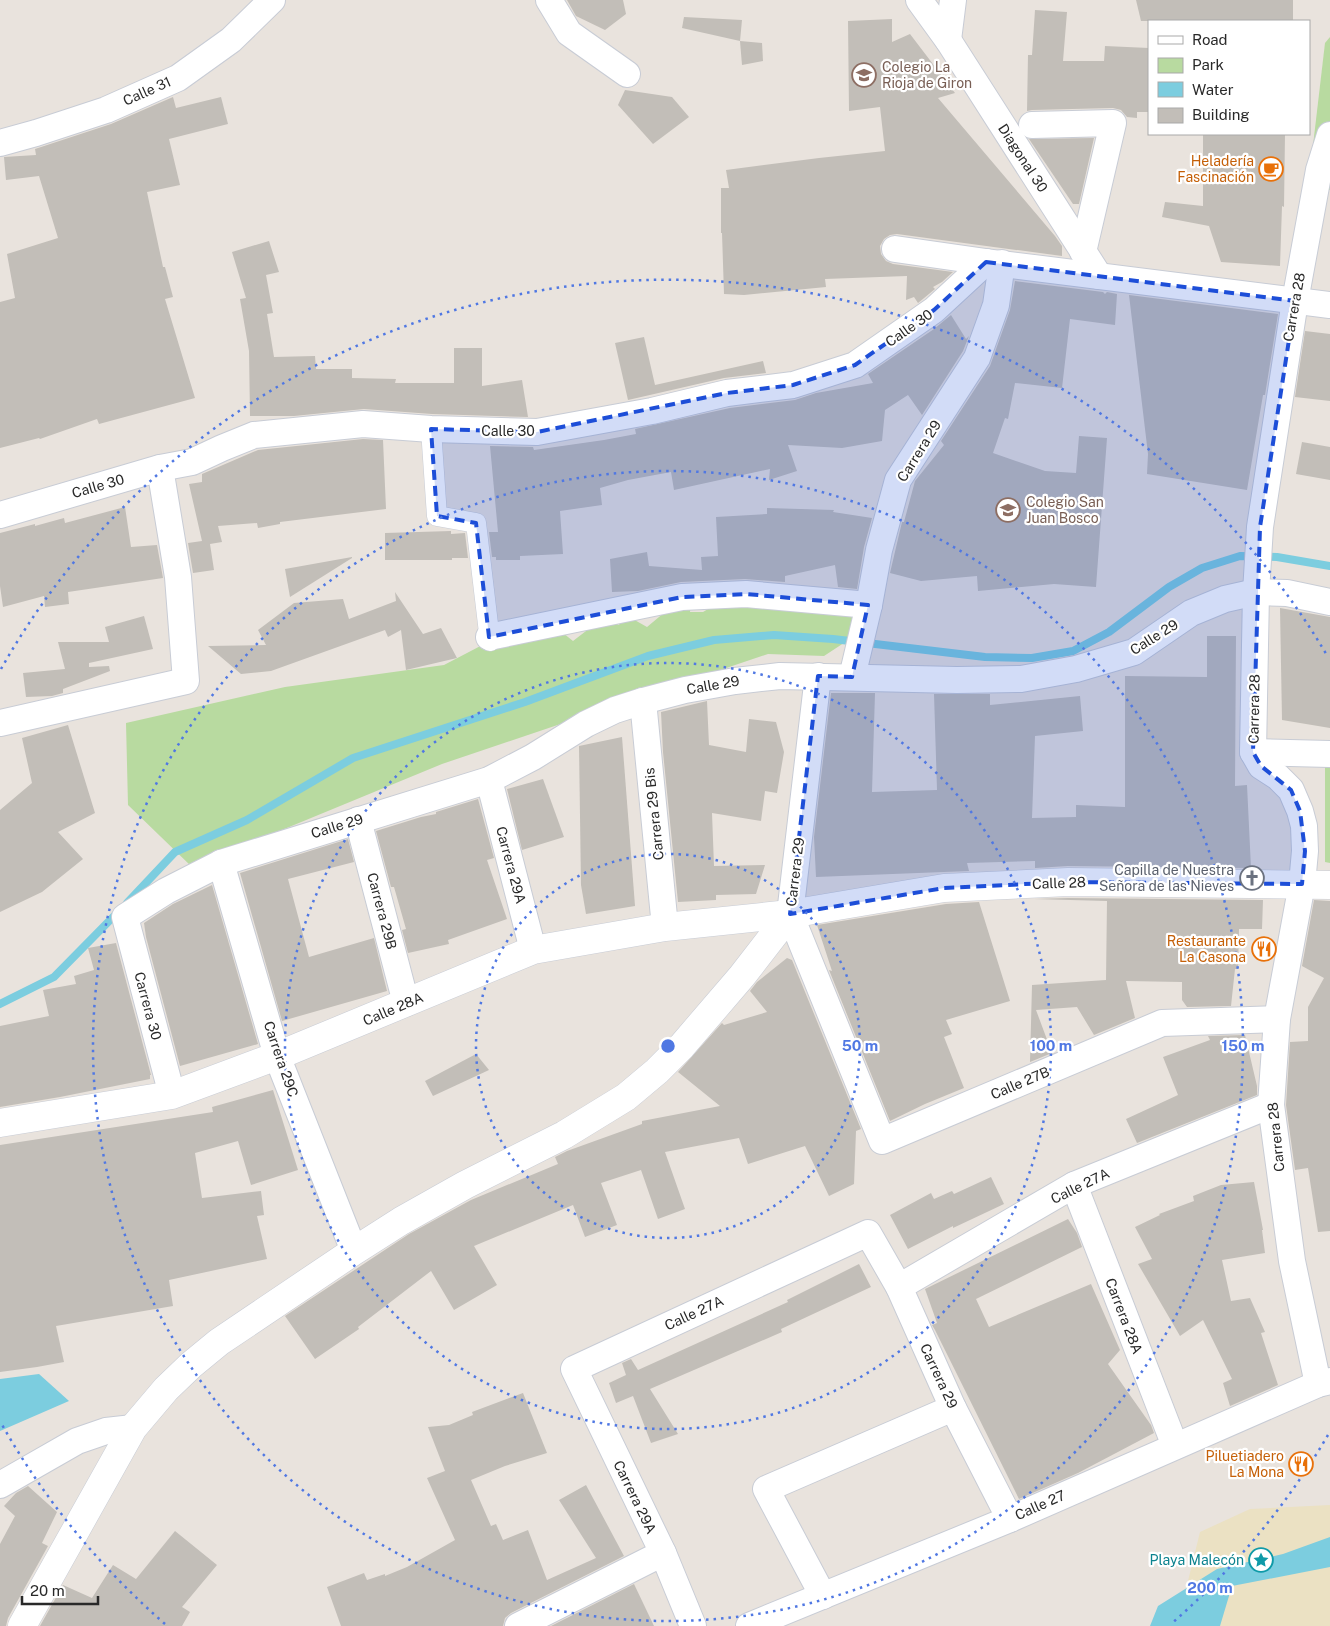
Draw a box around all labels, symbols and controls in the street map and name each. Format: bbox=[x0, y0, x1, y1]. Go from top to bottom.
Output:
legend bbox=[1148, 20, 1310, 135]
text: Road bbox=[1192, 31, 1228, 48]
text: Park bbox=[1192, 56, 1224, 73]
place label: Colegio La Rioja de Giron bbox=[882, 59, 972, 91]
school or university icon: Colegio La Rioja de Giron bbox=[851, 62, 877, 88]
street label: Calle 31 bbox=[120, 73, 174, 109]
text: Water bbox=[1192, 81, 1234, 98]
text: Building bbox=[1192, 106, 1250, 123]
street label: Diagonal 30 bbox=[995, 121, 1051, 195]
place label: Heladería Fascinación bbox=[1177, 153, 1254, 185]
cafe icon: Heladería Fascinación bbox=[1258, 156, 1284, 182]
street label: Carrera 28 bbox=[1280, 271, 1308, 343]
street label: Calle 30 bbox=[882, 306, 936, 350]
street label: Carrera 29 bbox=[894, 417, 944, 485]
street label: Calle 30 bbox=[481, 423, 535, 439]
street label: Calle 30 bbox=[70, 471, 126, 501]
place label: Colegio San Juan Bosco bbox=[1026, 494, 1104, 526]
school or university icon: Colegio San Juan Bosco bbox=[995, 497, 1021, 523]
street label: Calle 29 bbox=[1127, 616, 1181, 658]
street label: Calle 29 bbox=[685, 672, 741, 698]
street label: Carrera 28 bbox=[1245, 674, 1263, 744]
street label: Carrera 29 Bis bbox=[641, 767, 667, 861]
street label: Calle 29 bbox=[309, 810, 365, 841]
street label: Carrera 29A bbox=[493, 825, 529, 905]
street label: Carrera 29 bbox=[783, 836, 807, 907]
place label: Capilla de Nuestra Señora de las Nieves bbox=[1099, 862, 1234, 894]
church icon: Capilla de Nuestra Señora de las Nieves bbox=[1239, 865, 1265, 891]
street label: Carrera 29B bbox=[364, 871, 400, 951]
street label: Calle 28 bbox=[1032, 874, 1086, 892]
place label: Restaurante La Casona bbox=[1167, 933, 1246, 965]
restaurant icon: Restaurante La Casona bbox=[1251, 936, 1277, 962]
street label: Carrera 30 bbox=[131, 970, 165, 1042]
street label: Calle 28A bbox=[361, 989, 426, 1029]
street label: Carrera 29C bbox=[261, 1019, 301, 1099]
centre of rings bbox=[659, 1037, 677, 1055]
text: 50 m bbox=[842, 1037, 878, 1054]
text: 100 m bbox=[1030, 1037, 1072, 1054]
text: 150 m bbox=[1221, 1037, 1265, 1054]
street label: Calle 27B bbox=[988, 1063, 1052, 1103]
street label: Carrera 28 bbox=[1264, 1101, 1288, 1173]
street label: Calle 27A bbox=[1048, 1165, 1112, 1207]
street label: Carrera 28A bbox=[1102, 1276, 1146, 1356]
street label: Calle 27A bbox=[662, 1292, 726, 1334]
street label: Carrera 29 bbox=[917, 1341, 961, 1411]
place label: Piluetiadero La Mona bbox=[1206, 1448, 1284, 1480]
restaurant icon: Piluetiadero La Mona bbox=[1288, 1451, 1314, 1477]
street label: Carrera 29A bbox=[610, 1458, 660, 1536]
street label: Calle 27 bbox=[1012, 1487, 1068, 1523]
place icon: Playa Malecón bbox=[1248, 1547, 1274, 1573]
place label: Playa Malecón bbox=[1149, 1552, 1244, 1568]
scale bar bbox=[22, 1574, 99, 1606]
text: 200 m bbox=[1187, 1579, 1233, 1596]
text: 20 m bbox=[30, 1582, 65, 1599]

